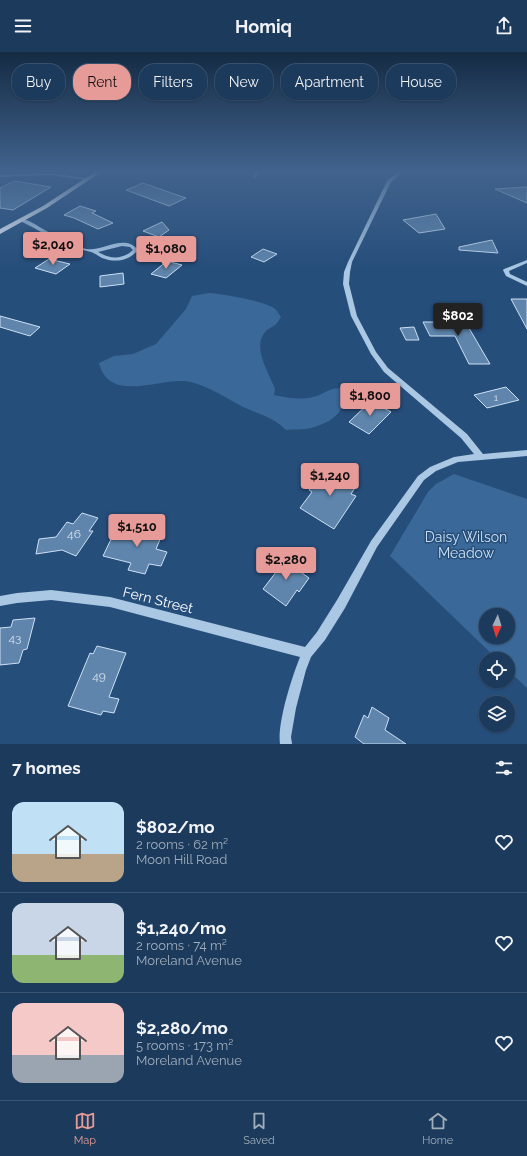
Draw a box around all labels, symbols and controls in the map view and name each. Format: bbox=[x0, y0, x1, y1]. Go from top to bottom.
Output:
icon: menu bbox=[12, 15, 34, 37]
icon: share bbox=[493, 15, 515, 37]
text: Homiq bbox=[235, 16, 292, 37]
chip: Buy bbox=[12, 64, 65, 100]
chip: Rent bbox=[73, 64, 131, 100]
chip: Filters bbox=[139, 64, 207, 100]
chip: New bbox=[215, 64, 273, 100]
chip: Apartment bbox=[281, 64, 378, 100]
chip: House bbox=[386, 64, 456, 100]
pin: $2,040 bbox=[20, 232, 86, 266]
pin: $1,080 bbox=[133, 236, 199, 270]
text: $2,040 bbox=[32, 237, 74, 252]
text: $1,080 bbox=[145, 241, 187, 256]
pin: $802 bbox=[434, 303, 482, 337]
text: $802 bbox=[442, 308, 474, 323]
pin: $1,800 bbox=[337, 383, 403, 417]
text: $1,800 bbox=[349, 388, 391, 403]
house number: 1 bbox=[494, 392, 499, 403]
pin: $1,240 bbox=[297, 463, 363, 497]
text: $1,240 bbox=[310, 468, 350, 483]
pin: $1,510 bbox=[104, 514, 170, 548]
text: $1,510 bbox=[117, 519, 157, 534]
house number: 46 bbox=[67, 527, 81, 541]
park label: Daisy Wilson Meadow bbox=[425, 529, 507, 561]
pin: $2,280 bbox=[253, 547, 319, 581]
text: $2,280 bbox=[265, 552, 307, 567]
street label: Fern Street bbox=[121, 584, 195, 616]
north arrow bbox=[479, 608, 515, 644]
map controls bbox=[479, 608, 515, 732]
house number: 43 bbox=[9, 631, 21, 645]
button: locate bbox=[479, 652, 515, 688]
house number: 49 bbox=[92, 669, 106, 683]
button: layers bbox=[479, 696, 515, 732]
icon: filters bbox=[493, 757, 515, 779]
text: 7 homes bbox=[12, 758, 81, 778]
text: $802/mo bbox=[136, 817, 215, 837]
icon: home bbox=[44, 818, 92, 866]
icon: heart bbox=[493, 831, 515, 853]
text: 2 rooms · 62 m² bbox=[136, 837, 228, 852]
text: Moon Hill Road bbox=[136, 852, 227, 867]
text: $1,240/mo bbox=[136, 918, 226, 938]
icon: home bbox=[44, 919, 92, 967]
icon: heart bbox=[493, 932, 515, 954]
text: 2 rooms · 74 m² bbox=[136, 938, 227, 953]
text: Moreland Avenue bbox=[136, 953, 242, 968]
text: $2,280/mo bbox=[136, 1018, 228, 1038]
icon: home bbox=[44, 1019, 92, 1067]
icon: heart bbox=[493, 1032, 515, 1054]
text: 5 rooms · 173 m² bbox=[136, 1038, 233, 1053]
text: Moreland Avenue bbox=[136, 1053, 242, 1068]
tab: Map bbox=[74, 1110, 96, 1147]
tab: Saved bbox=[243, 1110, 275, 1147]
tab: Home bbox=[422, 1110, 453, 1147]

